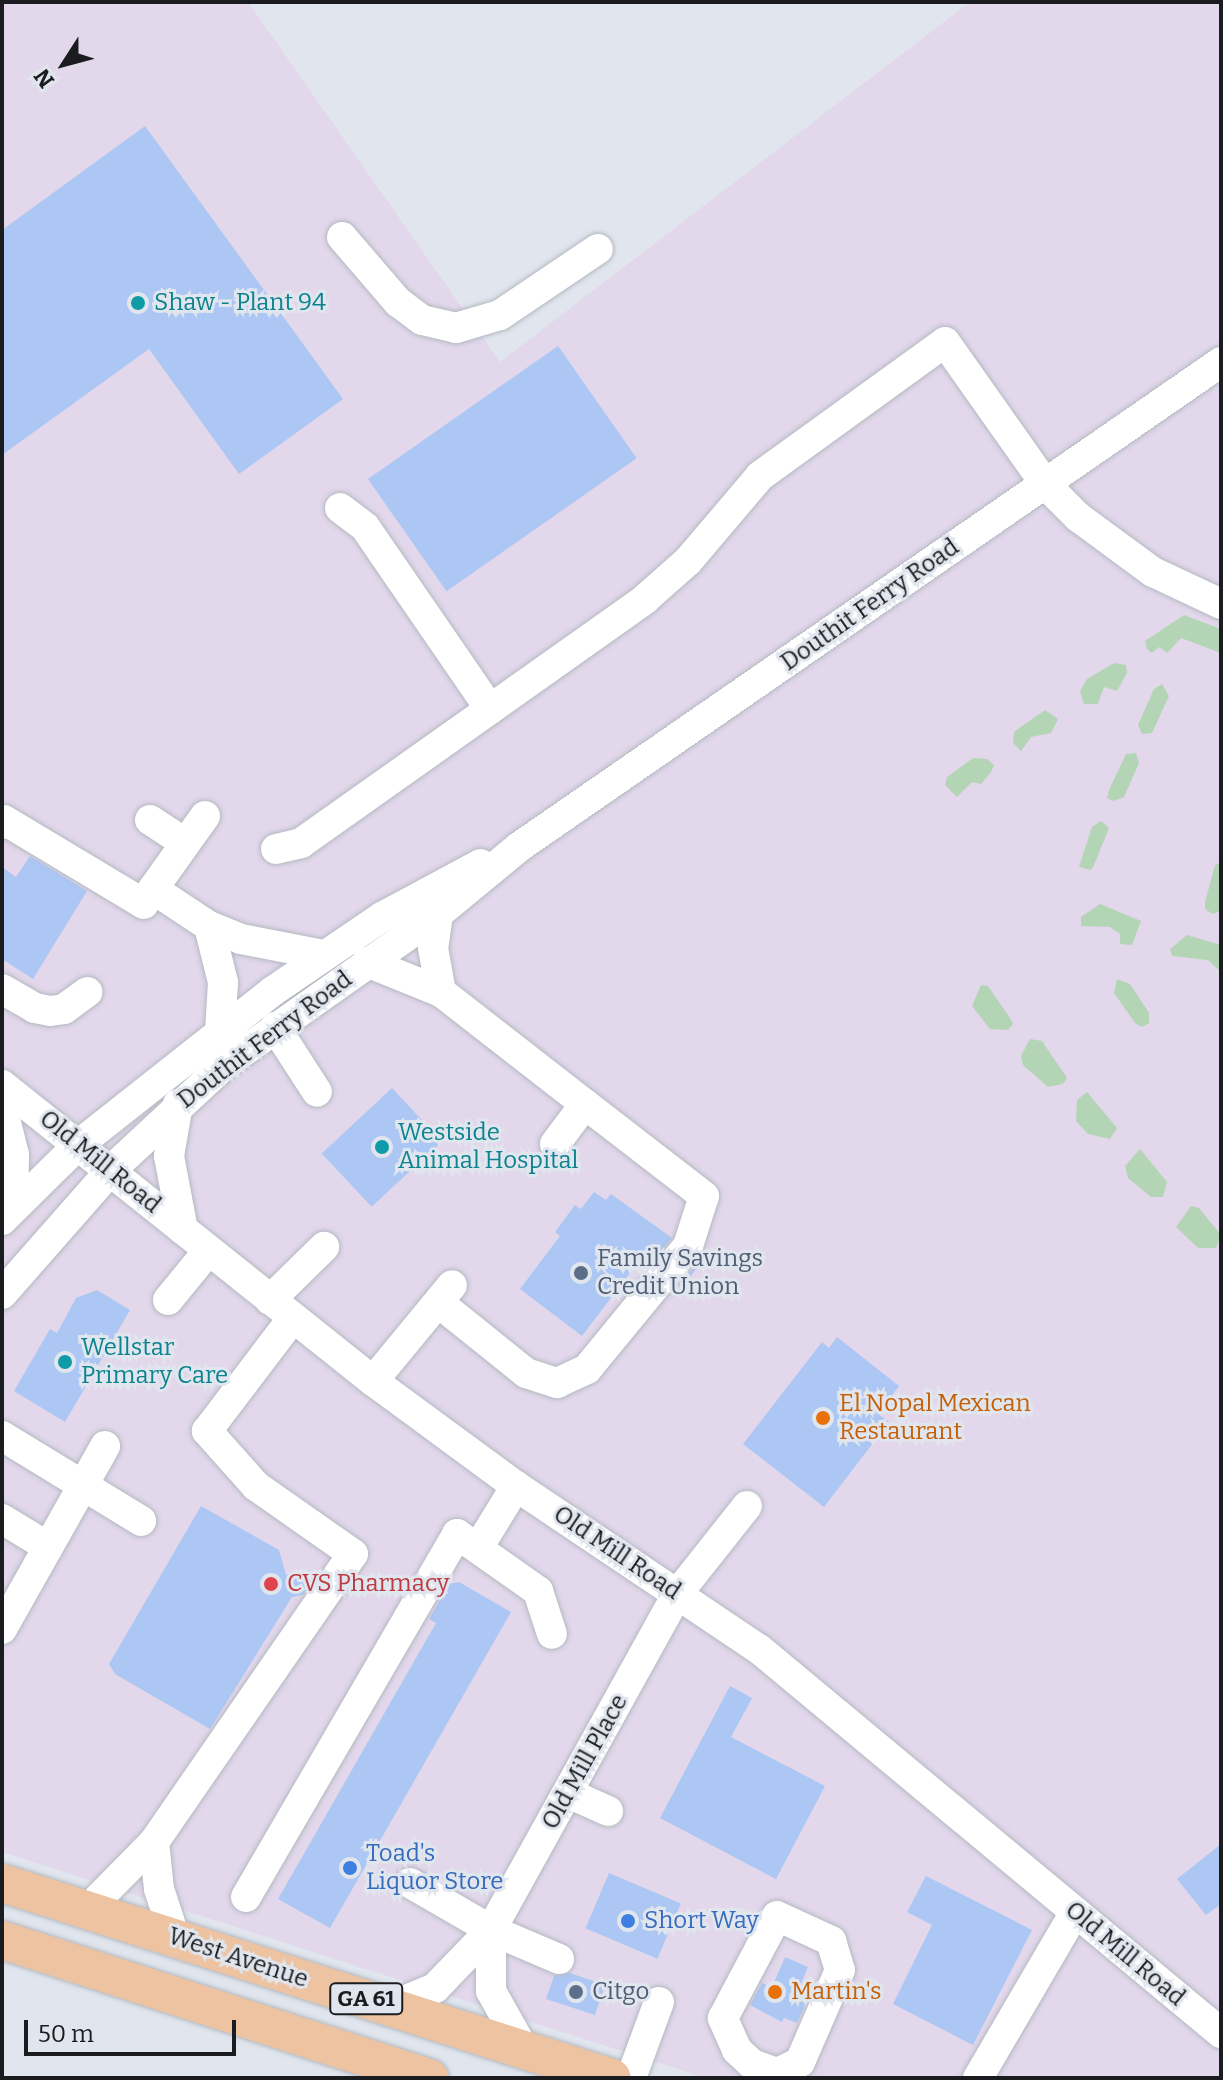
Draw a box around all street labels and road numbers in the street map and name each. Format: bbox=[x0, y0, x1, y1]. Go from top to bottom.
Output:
street label: Douthit Ferry Road bbox=[776, 533, 964, 677]
street label: Douthit Ferry Road bbox=[172, 965, 358, 1115]
street label: Old Mill Road bbox=[34, 1104, 166, 1220]
street label: Old Mill Road bbox=[548, 1500, 686, 1606]
street label: Old Mill Place bbox=[536, 1690, 634, 1834]
street label: Old Mill Road bbox=[1059, 1896, 1191, 2012]
street label: West Avenue bbox=[164, 1922, 312, 1994]
road number: GA 61 bbox=[328, 1981, 404, 2017]

